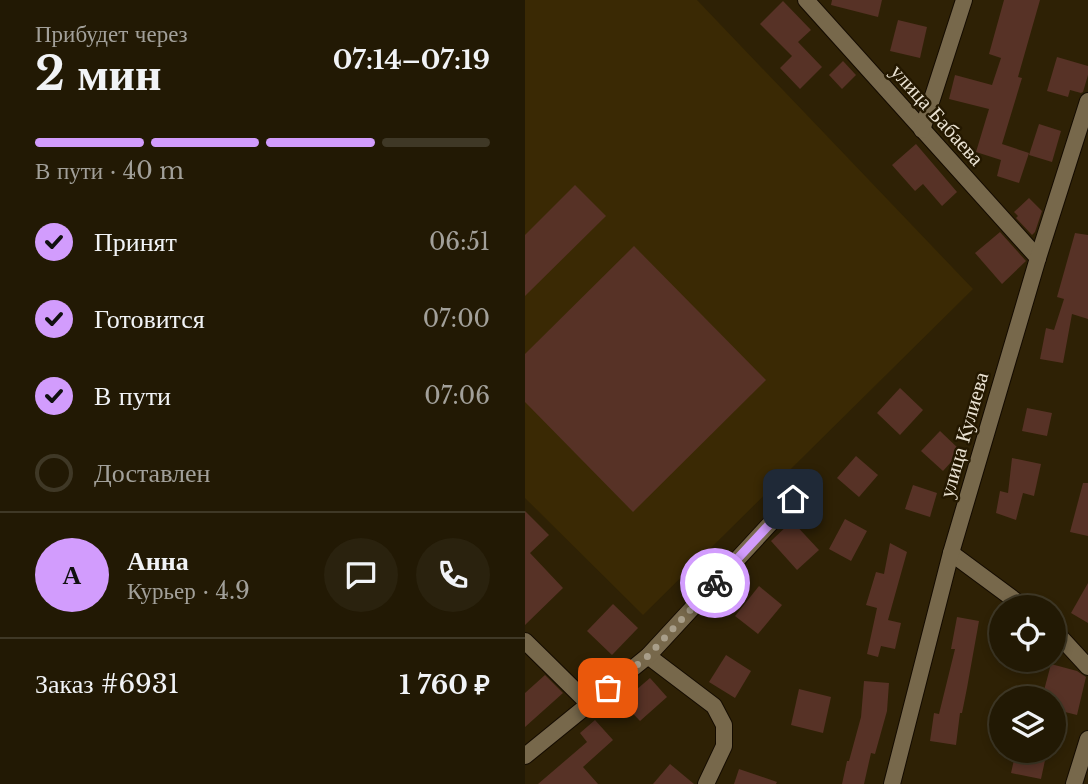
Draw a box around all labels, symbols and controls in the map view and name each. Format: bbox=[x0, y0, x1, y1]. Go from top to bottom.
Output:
text: Прибудет через bbox=[35, 20, 188, 48]
text: 07:14–07:19 bbox=[333, 44, 490, 76]
text: 2 мин bbox=[35, 45, 162, 102]
street label: улица Бабаева bbox=[885, 59, 990, 172]
text: В пути · 40 m bbox=[35, 157, 184, 185]
icon: check bbox=[35, 223, 73, 261]
text: Принят bbox=[94, 226, 177, 258]
text: 06:51 bbox=[429, 228, 490, 256]
icon: check bbox=[35, 300, 73, 338]
text: Готовится bbox=[94, 303, 205, 335]
text: 07:00 bbox=[423, 305, 490, 333]
street label: улица Кулиева bbox=[934, 368, 995, 501]
icon: check bbox=[35, 377, 73, 415]
text: В пути bbox=[94, 380, 171, 412]
text: 07:06 bbox=[424, 382, 490, 410]
text: Доставлен bbox=[94, 457, 211, 489]
pin bbox=[763, 469, 823, 529]
icon: home bbox=[774, 480, 812, 518]
button: chat bbox=[324, 538, 398, 612]
button: phone bbox=[416, 538, 490, 612]
text: Анна bbox=[127, 545, 189, 577]
courier bbox=[680, 548, 750, 618]
text: А bbox=[63, 559, 81, 591]
icon: bike bbox=[696, 564, 734, 602]
text: Курьер · 4.9 bbox=[127, 577, 250, 605]
map controls bbox=[989, 595, 1066, 763]
button: locate bbox=[989, 595, 1066, 672]
pin bbox=[578, 658, 638, 718]
text: Заказ #6931 bbox=[35, 668, 179, 700]
text: 1 760 ₽ bbox=[399, 669, 490, 701]
icon: bag bbox=[589, 669, 627, 707]
button: layers bbox=[989, 686, 1066, 763]

